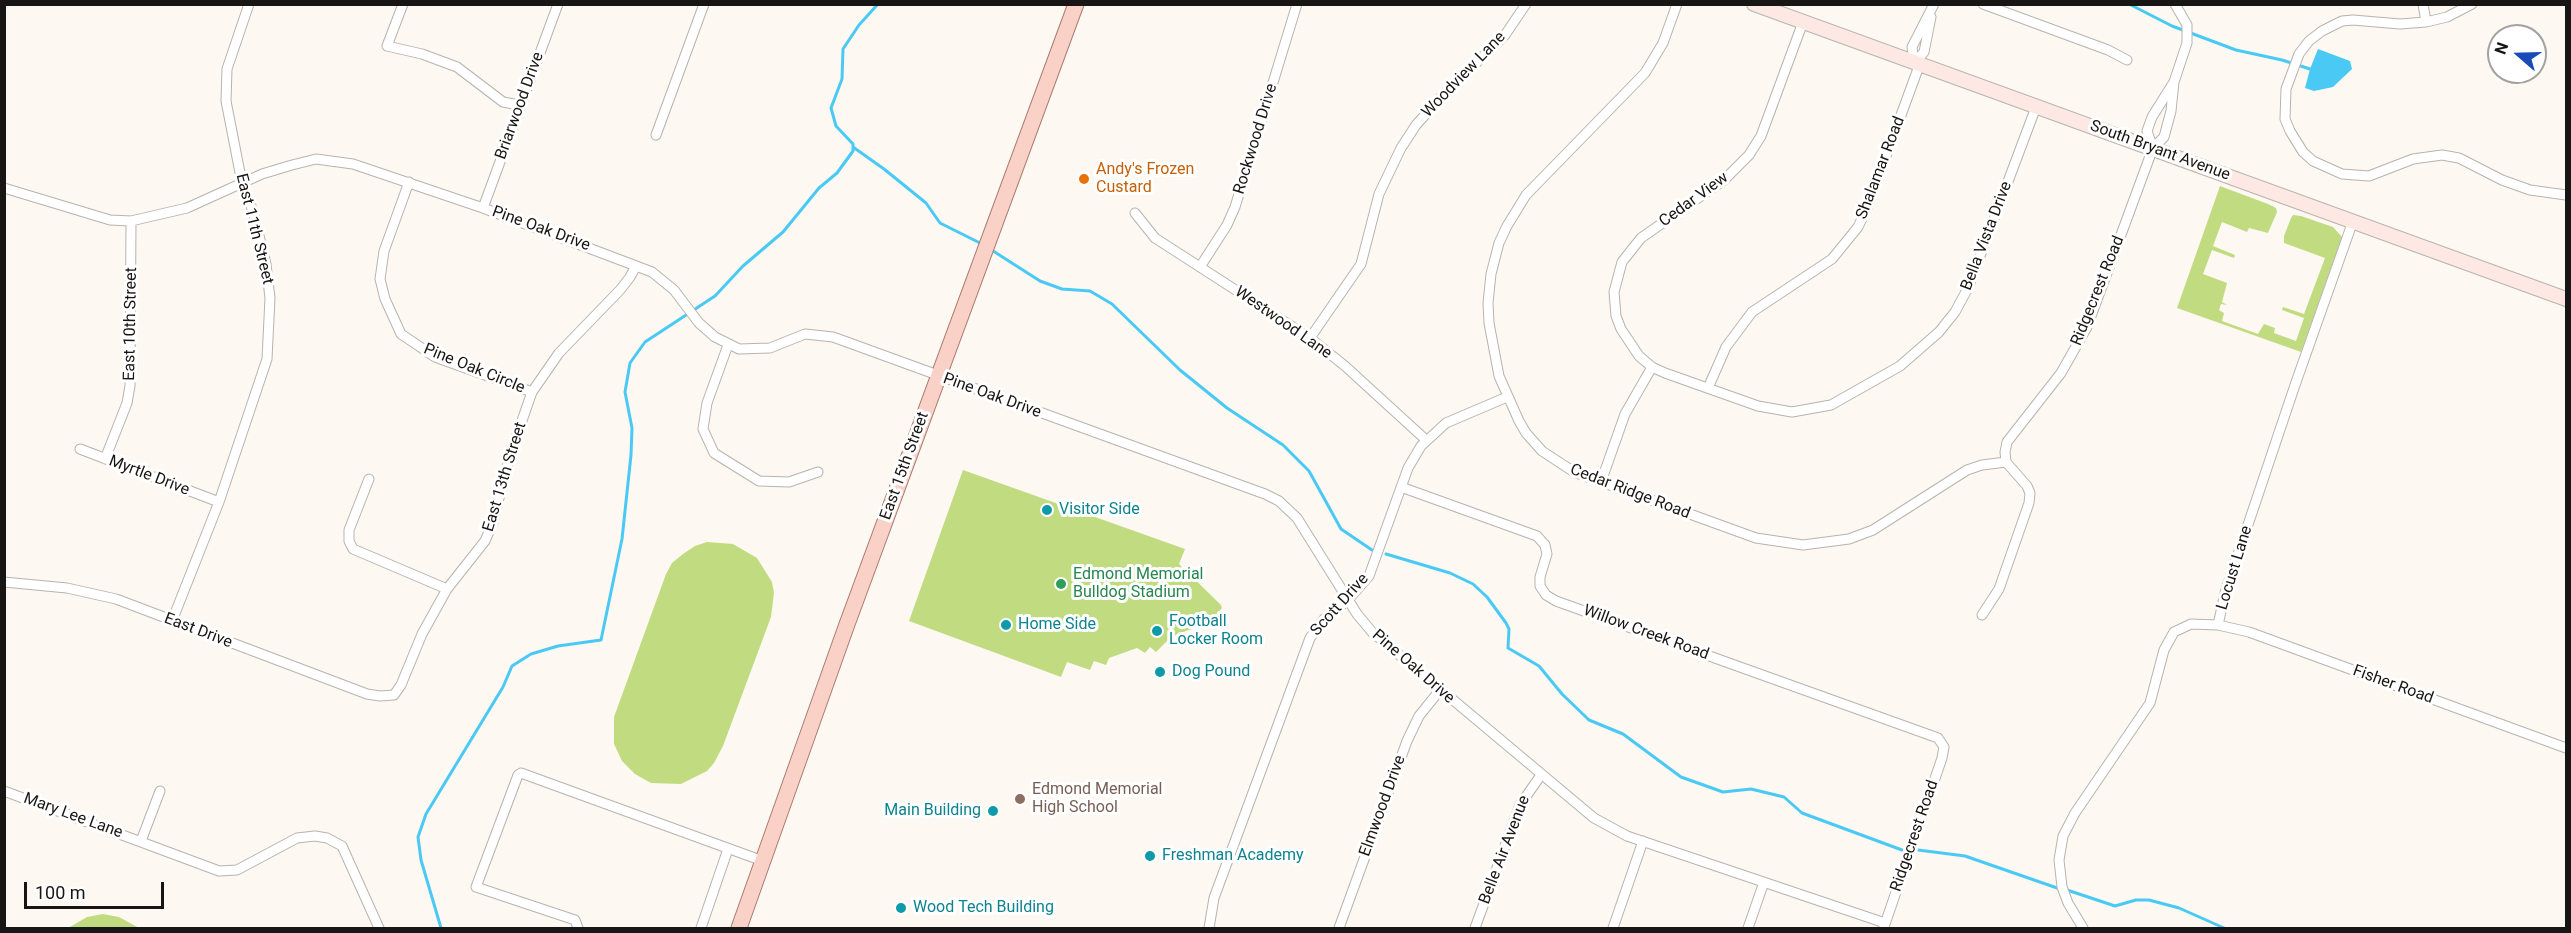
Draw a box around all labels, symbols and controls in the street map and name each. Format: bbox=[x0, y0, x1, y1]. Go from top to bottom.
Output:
north arrow bbox=[2487, 24, 2547, 84]
street label: Woodview Lane bbox=[1418, 28, 1510, 122]
text: N bbox=[2491, 40, 2512, 57]
street label: Briarwood Drive bbox=[492, 50, 548, 162]
street label: Rockwood Drive bbox=[1230, 81, 1282, 197]
street label: Shalamar Road bbox=[1853, 114, 1909, 222]
street label: South Bryant Avenue bbox=[2087, 117, 2233, 185]
place label: Andy's Frozen Custard bbox=[1096, 160, 1194, 198]
street label: Cedar View bbox=[1656, 169, 1732, 231]
street label: East 11th Street bbox=[231, 172, 277, 286]
marker: Andy's Frozen Custard bbox=[1077, 172, 1091, 186]
street label: Bella Vista Drive bbox=[1957, 179, 2017, 293]
street label: Pine Oak Drive bbox=[489, 202, 593, 256]
street label: Ridgecrest Road bbox=[2067, 233, 2129, 349]
street label: East 10th Street bbox=[120, 267, 142, 381]
street label: Westwood Lane bbox=[1231, 282, 1335, 364]
street label: Pine Oak Circle bbox=[421, 340, 527, 398]
street label: Pine Oak Drive bbox=[940, 369, 1044, 423]
street label: East 15th Street bbox=[877, 409, 933, 523]
street label: East 13th Street bbox=[479, 420, 531, 534]
street label: Myrtle Drive bbox=[106, 452, 192, 500]
street label: Cedar Ridge Road bbox=[1567, 460, 1693, 524]
place label: Visitor Side bbox=[1059, 500, 1140, 520]
marker: Visitor Side bbox=[1040, 503, 1054, 517]
street label: Locust Lane bbox=[2213, 524, 2257, 612]
place label: Edmond Memorial Bulldog Stadium bbox=[1073, 565, 1203, 603]
street label: Scott Drive bbox=[1307, 570, 1373, 640]
marker: Edmond Memorial Bulldog Stadium bbox=[1054, 577, 1068, 591]
street label: Willow Creek Road bbox=[1580, 601, 1712, 665]
street label: East Drive bbox=[161, 609, 235, 653]
place label: Football Locker Room bbox=[1169, 612, 1263, 650]
place label: Home Side bbox=[1018, 615, 1096, 635]
marker: Home Side bbox=[999, 618, 1013, 632]
marker: Football Locker Room bbox=[1150, 624, 1164, 638]
street label: Pine Oak Drive bbox=[1368, 626, 1458, 708]
place label: Dog Pound bbox=[1172, 662, 1250, 682]
street label: Fisher Road bbox=[2350, 662, 2436, 708]
marker: Dog Pound bbox=[1153, 665, 1167, 679]
street label: Elmwood Drive bbox=[1356, 753, 1410, 859]
street label: Ridgecrest Road bbox=[1887, 778, 1943, 894]
place label: Edmond Memorial High School bbox=[1032, 780, 1162, 818]
street label: Mary Lee Lane bbox=[21, 789, 125, 843]
marker: Edmond Memorial High School bbox=[1013, 792, 1027, 806]
street label: Belle Air Avenue bbox=[1475, 793, 1535, 907]
place label: Main Building bbox=[884, 801, 981, 821]
marker: Main Building bbox=[986, 804, 1000, 818]
place label: Freshman Academy bbox=[1162, 846, 1304, 866]
marker: Freshman Academy bbox=[1143, 849, 1157, 863]
scale bar bbox=[27, 870, 166, 908]
text: 100 m bbox=[35, 882, 86, 903]
place label: Wood Tech Building bbox=[913, 898, 1054, 918]
marker: Wood Tech Building bbox=[894, 901, 908, 915]

